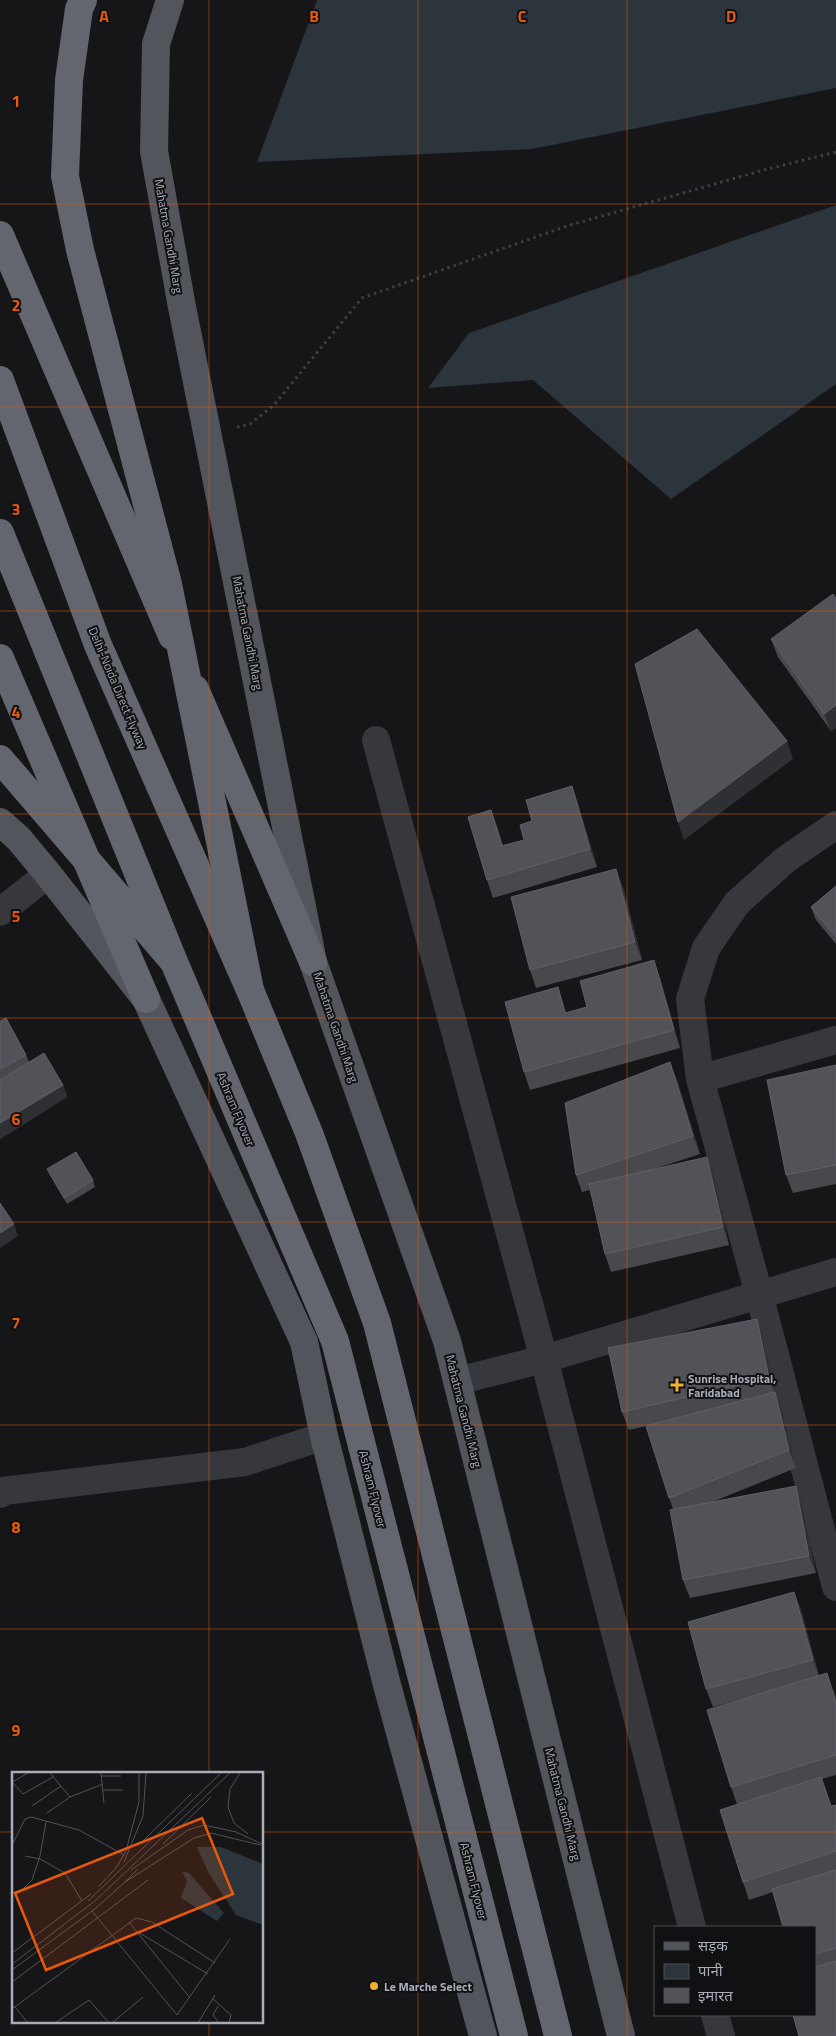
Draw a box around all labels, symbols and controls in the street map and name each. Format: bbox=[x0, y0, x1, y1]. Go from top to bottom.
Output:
text: A bbox=[99, 4, 109, 28]
text: B bbox=[309, 4, 319, 28]
text: C bbox=[518, 4, 527, 28]
text: D bbox=[726, 4, 736, 28]
text: 1 bbox=[12, 89, 20, 113]
street label: Mahatma Gandhi Marg bbox=[150, 177, 188, 295]
text: 2 bbox=[12, 293, 20, 317]
text: 3 bbox=[12, 497, 20, 521]
street label: Mahatma Gandhi Marg bbox=[228, 574, 268, 692]
street label: Delhi-Noida Direct Flyway bbox=[84, 624, 152, 752]
text: 4 bbox=[12, 700, 21, 724]
text: 5 bbox=[12, 904, 21, 928]
street label: Mahatma Gandhi Marg bbox=[308, 969, 364, 1085]
street label: Ashram Flyover bbox=[212, 1069, 260, 1149]
text: 6 bbox=[12, 1107, 21, 1131]
text: 7 bbox=[12, 1311, 20, 1335]
street label: Mahatma Gandhi Marg bbox=[441, 1353, 487, 1469]
place label: Sunrise Hospital, Faridabad bbox=[688, 1369, 776, 1402]
marker: Sunrise Hospital, Faridabad bbox=[670, 1378, 684, 1392]
street label: Ashram Flyover bbox=[354, 1448, 392, 1530]
text: 8 bbox=[12, 1515, 21, 1539]
text: 9 bbox=[12, 1718, 21, 1742]
street label: Mahatma Gandhi Marg bbox=[540, 1746, 586, 1862]
inset map bbox=[12, 1772, 264, 2024]
street label: Ashram Flyover bbox=[455, 1840, 493, 1922]
legend bbox=[654, 1926, 816, 2016]
text: सड़क bbox=[698, 1934, 728, 1957]
text: पानी bbox=[698, 1959, 724, 1982]
place label: Le Marche Select bbox=[384, 1977, 472, 1996]
marker: Le Marche Select bbox=[368, 1980, 380, 1992]
text: इमारत bbox=[698, 1984, 733, 2007]

